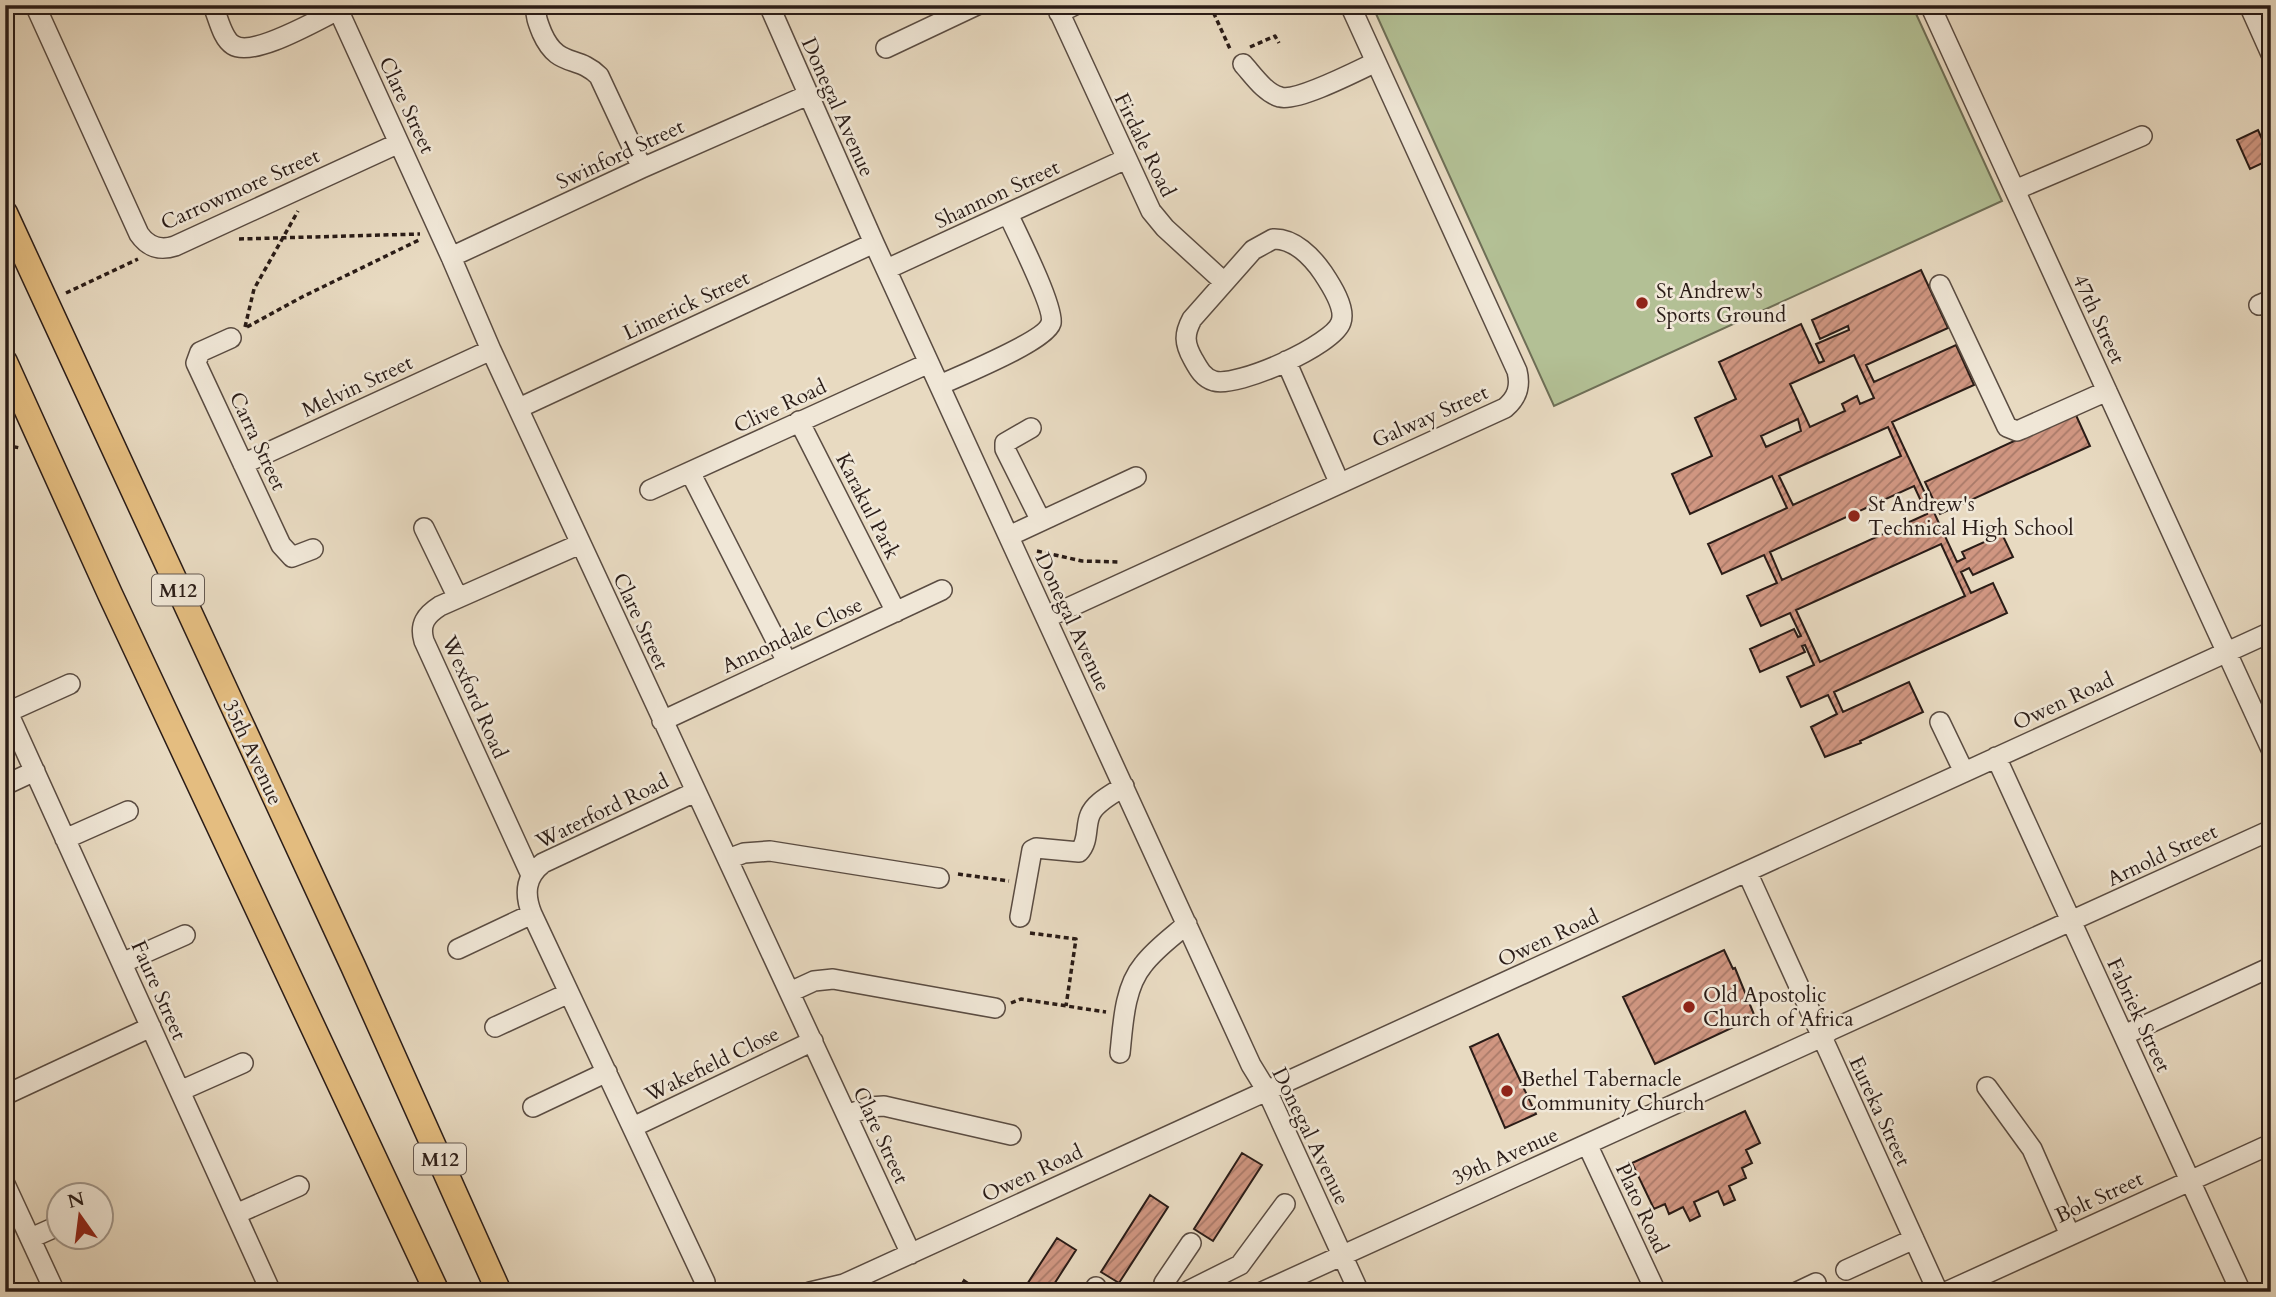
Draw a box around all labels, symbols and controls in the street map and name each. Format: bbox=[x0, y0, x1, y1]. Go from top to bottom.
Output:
street label: Donegal Avenue bbox=[794, 33, 881, 182]
street label: Clare Street bbox=[371, 52, 442, 159]
street label: Firdale Road bbox=[1107, 88, 1182, 202]
street label: Swinford Street bbox=[552, 112, 689, 197]
street label: Carrowmore Street bbox=[156, 141, 325, 238]
street label: Shannon Street bbox=[930, 153, 1065, 236]
street label: Limerick Street bbox=[618, 263, 755, 347]
street label: 47th Street bbox=[2065, 270, 2132, 369]
place label: St Andrew's Sports Ground bbox=[1656, 277, 1786, 330]
marker: St Andrew's Sports Ground bbox=[1634, 295, 1650, 311]
street label: Melvin Street bbox=[297, 348, 418, 425]
street label: Clive Road bbox=[729, 372, 831, 441]
street label: Galway Street bbox=[1368, 378, 1493, 455]
street label: Carra Street bbox=[222, 387, 293, 496]
street label: Karakul Park bbox=[828, 448, 907, 565]
place label: St Andrew's Technical High School bbox=[1868, 490, 2074, 543]
marker: St Andrew's Technical High School bbox=[1846, 508, 1862, 524]
street label: Donegal Avenue bbox=[1028, 548, 1117, 696]
street label: Clare Street bbox=[605, 568, 676, 675]
road number: M12 bbox=[152, 575, 204, 606]
street label: Annondale Close bbox=[717, 590, 867, 681]
street label: Wexford Road bbox=[434, 630, 515, 763]
street label: Owen Road bbox=[2008, 665, 2118, 737]
street label: 35th Avenue bbox=[215, 695, 290, 810]
street label: Waterford Road bbox=[530, 767, 674, 857]
street label: Arnold Street bbox=[2102, 817, 2222, 894]
street label: Owen Road bbox=[1493, 902, 1603, 974]
street label: Faure Street bbox=[124, 936, 193, 1045]
street label: Fabriek Street bbox=[2099, 953, 2178, 1077]
place label: Old Apostolic Church of Africa bbox=[1703, 981, 1853, 1034]
marker: Old Apostolic Church of Africa bbox=[1681, 999, 1697, 1015]
street label: Wakefield Close bbox=[639, 1019, 784, 1110]
street label: Eureka Street bbox=[1841, 1052, 1918, 1171]
street label: Donegal Avenue bbox=[1265, 1063, 1356, 1210]
place label: Bethel Tabernacle Community Church bbox=[1521, 1065, 1705, 1118]
street label: Clare Street bbox=[845, 1082, 916, 1189]
marker: Bethel Tabernacle Community Church bbox=[1499, 1083, 1515, 1099]
street label: 39th Avenue bbox=[1447, 1120, 1563, 1193]
street label: Owen Road bbox=[977, 1137, 1087, 1209]
road number: M12 bbox=[414, 1144, 466, 1175]
street label: Plato Road bbox=[1608, 1158, 1675, 1258]
street label: Bolt Street bbox=[2051, 1164, 2148, 1230]
north arrow bbox=[46, 1182, 116, 1252]
text: N bbox=[65, 1186, 88, 1215]

